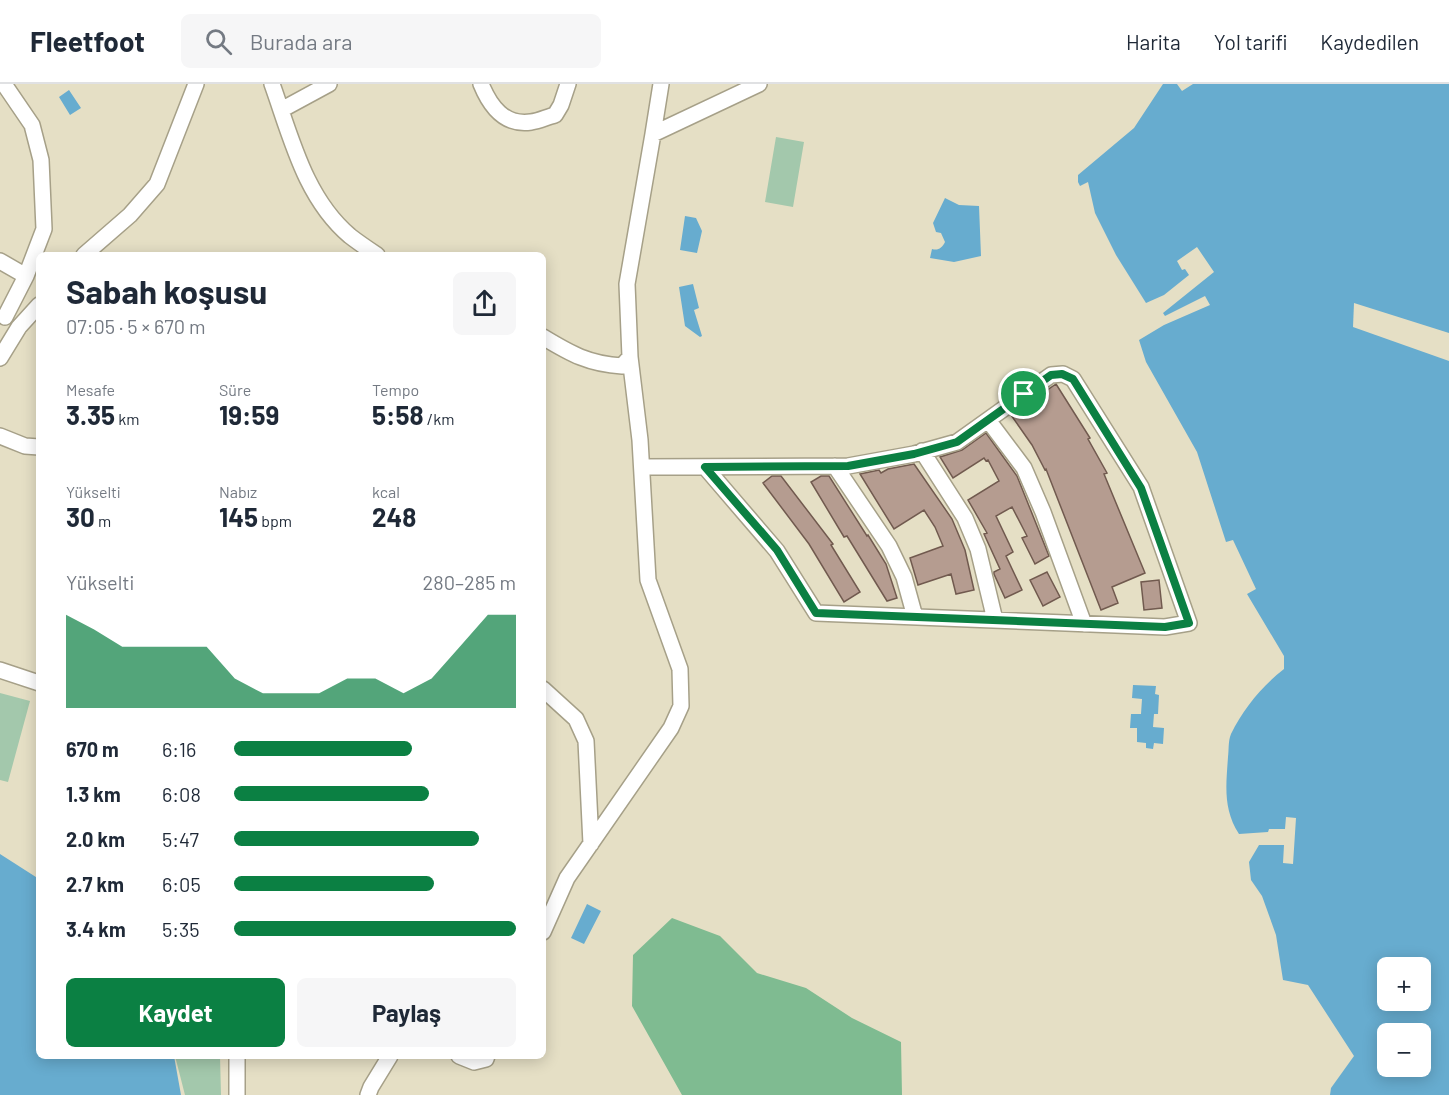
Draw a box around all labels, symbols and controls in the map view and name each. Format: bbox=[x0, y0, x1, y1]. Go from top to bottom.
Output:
search box bbox=[181, 14, 601, 68]
text: Fleetfoot bbox=[30, 24, 145, 58]
icon: search bbox=[202, 25, 235, 58]
text: Burada ara bbox=[250, 28, 352, 54]
text: Harita bbox=[1126, 29, 1181, 54]
text: Yol tarifi bbox=[1214, 29, 1287, 54]
text: Kaydedilen bbox=[1320, 29, 1419, 54]
text: Sabah koşusu bbox=[66, 271, 267, 311]
button: share bbox=[453, 272, 516, 335]
text: 07:05 · 5 × 670 m bbox=[66, 314, 206, 338]
pin bbox=[998, 368, 1049, 419]
icon: arrive bbox=[1007, 377, 1040, 410]
text: Mesafe bbox=[66, 380, 115, 399]
text: Süre bbox=[219, 380, 251, 399]
text: Tempo bbox=[372, 380, 419, 399]
text: 3.35 bbox=[66, 399, 115, 430]
text: 19:59 bbox=[219, 399, 279, 430]
text: 5:58 bbox=[372, 399, 424, 430]
text: km bbox=[115, 409, 140, 428]
text: /km bbox=[424, 409, 454, 428]
text: Yükselti bbox=[66, 482, 120, 501]
text: Nabız bbox=[219, 482, 257, 501]
text: kcal bbox=[372, 482, 400, 501]
text: 30 bbox=[66, 501, 95, 532]
text: 145 bbox=[219, 501, 258, 532]
text: 248 bbox=[372, 501, 416, 532]
text: m bbox=[95, 511, 111, 530]
text: bpm bbox=[258, 511, 292, 530]
text: Yükselti bbox=[66, 570, 134, 594]
text: 280–285 m bbox=[423, 570, 516, 594]
text: 670 m bbox=[66, 737, 119, 761]
text: 6:16 bbox=[162, 737, 196, 761]
text: 1.3 km bbox=[66, 782, 121, 806]
text: 6:08 bbox=[162, 782, 201, 806]
text: 2.0 km bbox=[66, 827, 125, 851]
text: 5:47 bbox=[162, 827, 199, 851]
text: 2.7 km bbox=[66, 872, 124, 896]
text: 6:05 bbox=[162, 872, 201, 896]
text: 3.4 km bbox=[66, 917, 126, 941]
text: 5:35 bbox=[162, 917, 200, 941]
map controls bbox=[1377, 957, 1431, 1077]
button: + bbox=[1377, 957, 1431, 1011]
button: Kaydet bbox=[66, 978, 285, 1047]
button: Paylaş bbox=[297, 978, 516, 1047]
button: − bbox=[1377, 1023, 1431, 1077]

